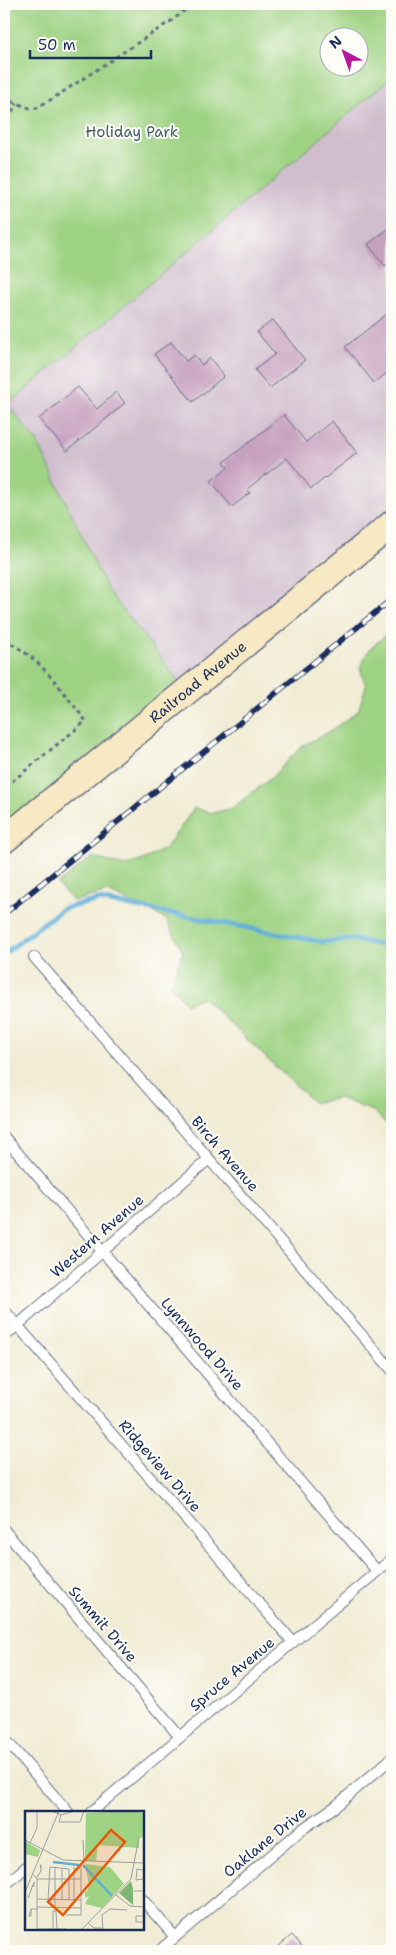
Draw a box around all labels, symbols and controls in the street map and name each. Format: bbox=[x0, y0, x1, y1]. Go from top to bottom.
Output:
scale bar bbox=[30, 28, 151, 60]
north arrow bbox=[318, 28, 368, 78]
text: N bbox=[325, 32, 346, 53]
text: 50 m bbox=[38, 35, 76, 55]
park label: Holiday Park bbox=[86, 122, 178, 142]
street label: Railroad Avenue bbox=[145, 637, 251, 728]
street label: Birch Avenue bbox=[187, 1112, 263, 1196]
street label: Western Avenue bbox=[46, 1190, 148, 1282]
street label: Lynnwood Drive bbox=[156, 1293, 248, 1395]
street label: Ridgeview Drive bbox=[114, 1416, 206, 1516]
street label: Summit Drive bbox=[64, 1582, 142, 1666]
street label: Spruce Avenue bbox=[185, 1632, 279, 1716]
street label: Oaklane Drive bbox=[219, 1802, 311, 1882]
inset map bbox=[25, 1811, 144, 1930]

